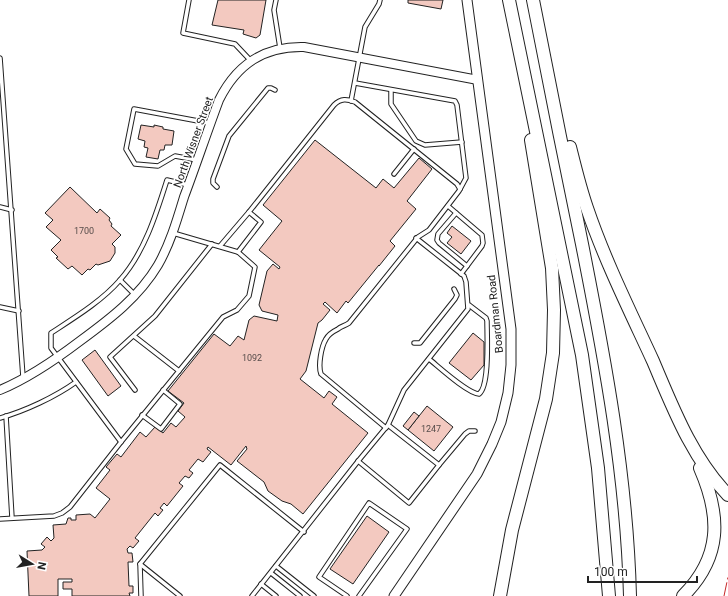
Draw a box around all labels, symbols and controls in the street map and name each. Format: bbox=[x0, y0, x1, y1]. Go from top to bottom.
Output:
street label: North Wisner Street bbox=[171, 94, 216, 189]
house number: 1700 bbox=[74, 226, 94, 236]
street label: Boardman Road bbox=[485, 274, 506, 354]
house number: 1092 bbox=[242, 353, 262, 363]
house number: 1247 bbox=[421, 424, 441, 434]
north arrow bbox=[12, 544, 52, 584]
scale bar bbox=[588, 558, 697, 584]
text: N bbox=[34, 561, 48, 571]
text: 100 m bbox=[594, 565, 628, 579]

